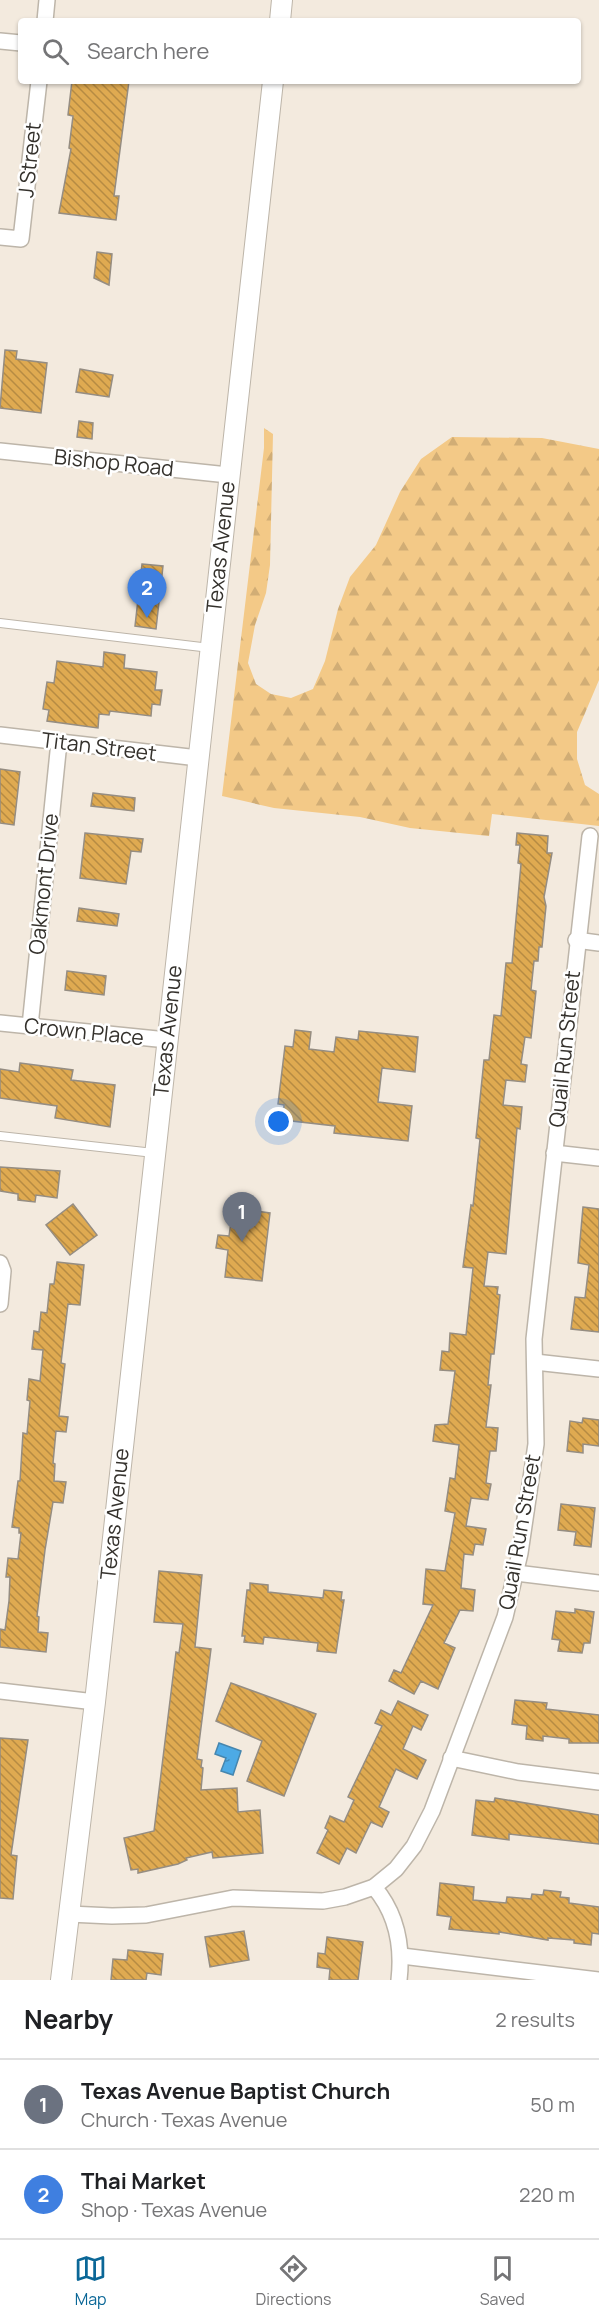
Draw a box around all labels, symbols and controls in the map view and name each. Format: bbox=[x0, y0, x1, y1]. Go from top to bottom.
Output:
search box bbox=[18, 18, 581, 84]
icon: search bbox=[39, 35, 72, 68]
text: Search here bbox=[87, 36, 209, 66]
street label: J Street bbox=[11, 121, 47, 199]
street label: Bishop Road bbox=[53, 442, 175, 482]
street label: Texas Avenue bbox=[199, 480, 241, 614]
pin: 2 bbox=[128, 568, 166, 618]
street label: Titan Street bbox=[40, 725, 158, 767]
street label: Oakmont Drive bbox=[22, 812, 64, 956]
street label: Texas Avenue bbox=[146, 964, 188, 1098]
street label: Quail Run Street bbox=[542, 969, 586, 1129]
street label: Crown Place bbox=[23, 1011, 145, 1051]
your location bbox=[264, 1107, 293, 1136]
pin: 1 bbox=[222, 1192, 262, 1242]
street label: Texas Avenue bbox=[93, 1447, 135, 1581]
street label: Quail Run Street bbox=[492, 1452, 546, 1612]
text: Nearby bbox=[24, 2001, 113, 2037]
text: 2 results bbox=[495, 2006, 575, 2033]
text: Texas Avenue Baptist Church bbox=[81, 2076, 390, 2106]
text: 1 bbox=[39, 2091, 48, 2118]
text: 50 m bbox=[530, 2091, 575, 2118]
text: Church · Texas Avenue bbox=[81, 2106, 287, 2133]
text: Thai Market bbox=[81, 2166, 206, 2196]
text: 2 bbox=[38, 2181, 49, 2208]
text: 220 m bbox=[519, 2181, 575, 2208]
text: Shop · Texas Avenue bbox=[81, 2196, 267, 2223]
tab: Map bbox=[74, 2252, 107, 2310]
tab: Directions bbox=[256, 2252, 331, 2310]
tab: Saved bbox=[480, 2252, 525, 2310]

